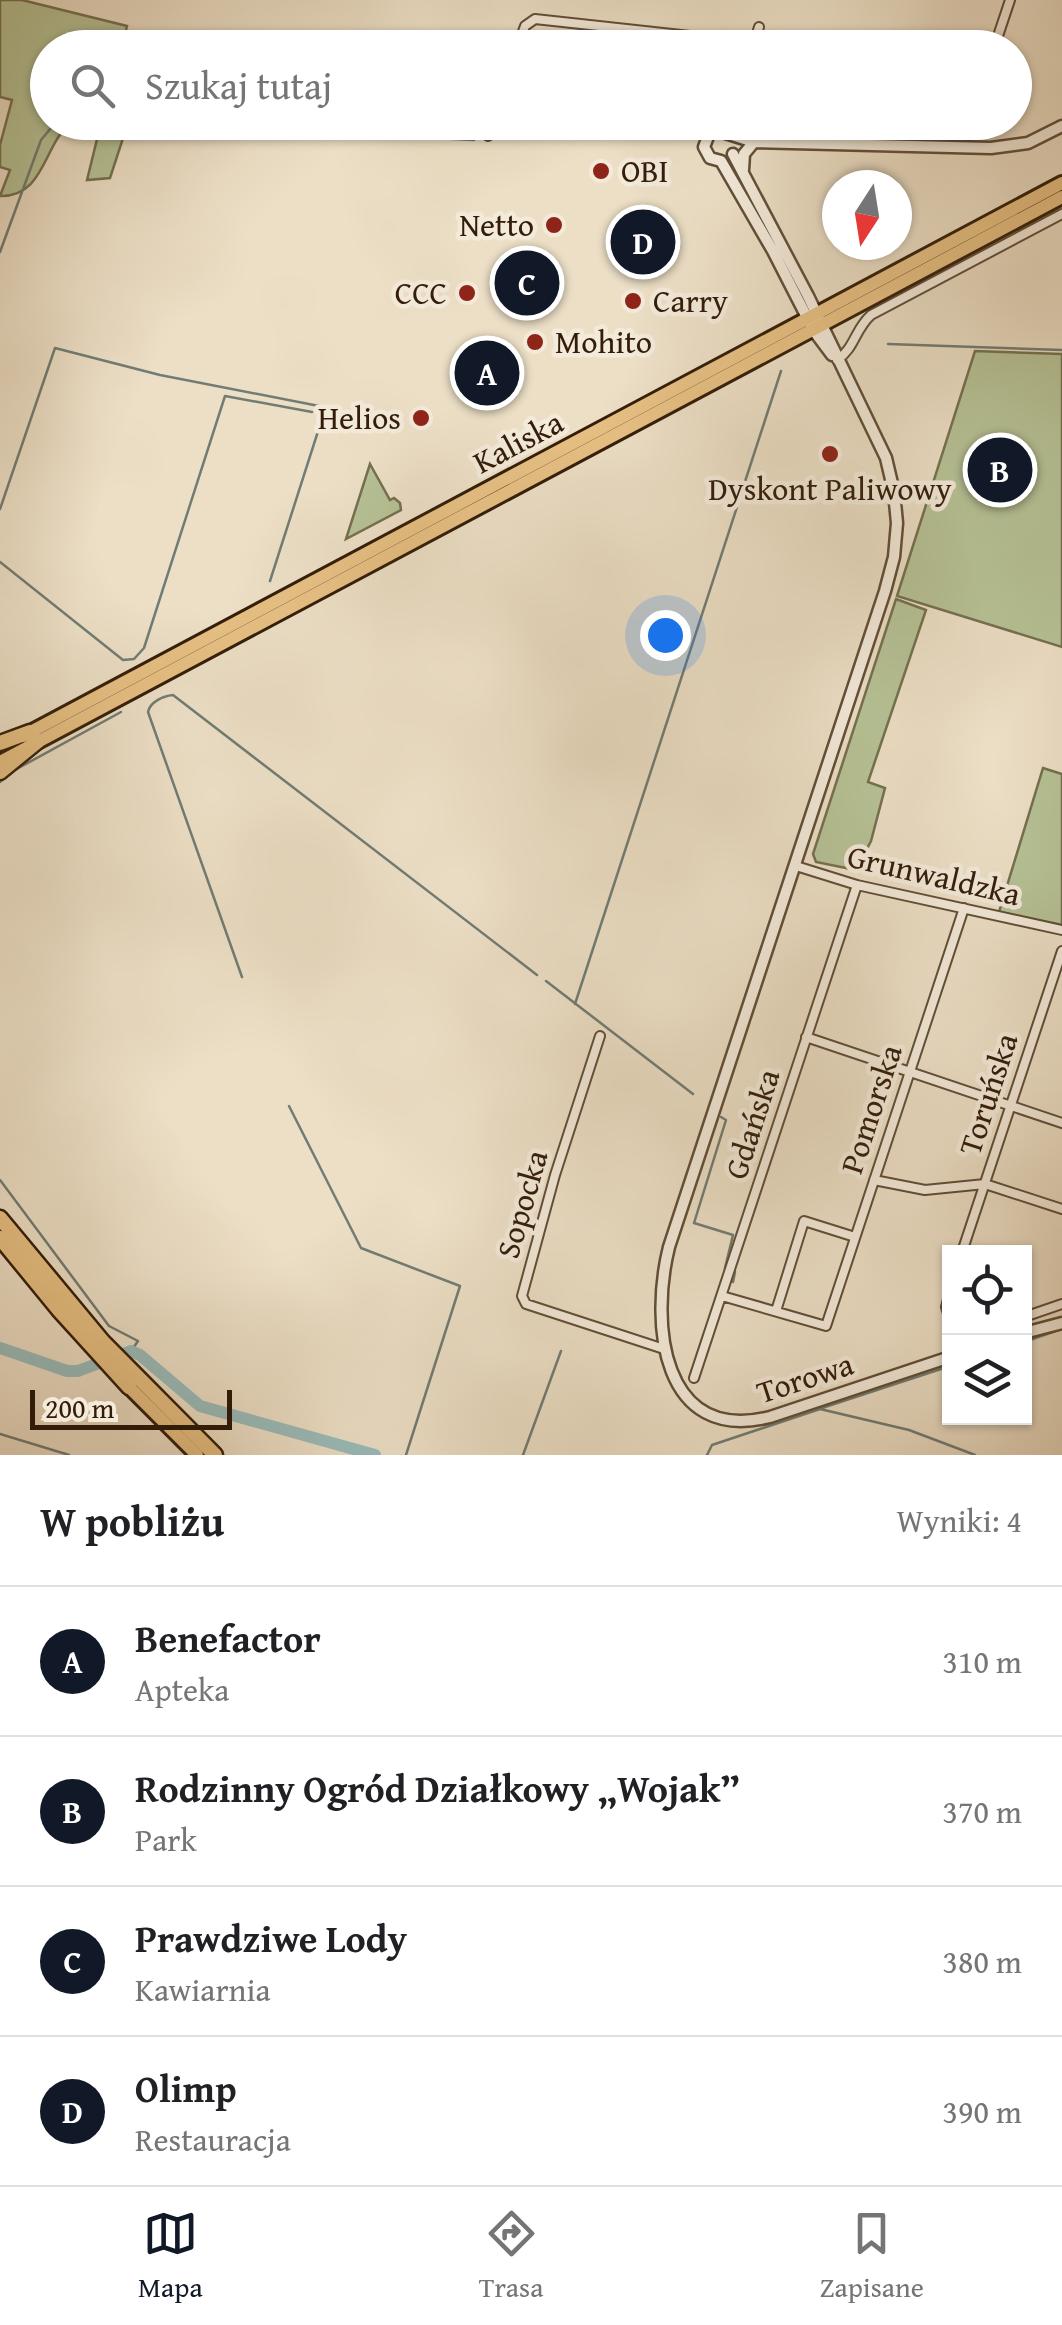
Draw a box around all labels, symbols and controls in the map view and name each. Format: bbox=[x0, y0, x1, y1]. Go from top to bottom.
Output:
search box bbox=[30, 30, 1032, 140]
text: Szukaj tutaj bbox=[145, 57, 332, 113]
icon: search bbox=[65, 58, 120, 113]
place label: OBI bbox=[621, 147, 668, 194]
marker: OBI bbox=[590, 160, 612, 182]
north arrow bbox=[822, 170, 912, 260]
place label: Netto bbox=[459, 201, 534, 248]
pin: D bbox=[610, 204, 676, 280]
marker: Netto bbox=[543, 214, 565, 236]
pin: C bbox=[494, 246, 560, 320]
place label: CCC bbox=[395, 269, 447, 316]
place label: Carry bbox=[653, 277, 728, 324]
marker: CCC bbox=[456, 282, 478, 304]
marker: Carry bbox=[622, 290, 644, 312]
place label: Mohito bbox=[555, 318, 652, 365]
marker: Mohito bbox=[524, 331, 546, 353]
pin: A bbox=[454, 336, 520, 410]
place label: Helios bbox=[318, 394, 401, 441]
street label: Kaliska bbox=[464, 398, 571, 485]
marker: Helios bbox=[410, 407, 432, 429]
pin: B bbox=[968, 432, 1032, 508]
marker: Dyskont Paliwowy bbox=[819, 443, 841, 465]
place label: Dyskont Paliwowy bbox=[708, 465, 952, 512]
your location bbox=[640, 610, 691, 661]
street label: Grunwaldzka bbox=[843, 832, 1025, 917]
street label: Toruńska bbox=[946, 1027, 1029, 1161]
street label: Pomorska bbox=[828, 1038, 913, 1179]
street label: Gdańska bbox=[712, 1063, 791, 1185]
street label: Sopocka bbox=[484, 1144, 559, 1264]
map controls bbox=[942, 1245, 1032, 1425]
button: locate bbox=[942, 1245, 1032, 1335]
button: layers bbox=[942, 1335, 1032, 1425]
street label: Torowa bbox=[751, 1340, 859, 1415]
scale bar bbox=[30, 1385, 232, 1430]
text: 200 m bbox=[45, 1387, 114, 1428]
text: W pobliżu bbox=[40, 1490, 224, 1551]
text: Wyniki: 4 bbox=[896, 1497, 1022, 1544]
text: Benefactor bbox=[135, 1610, 321, 1666]
text: A bbox=[62, 1638, 83, 1685]
text: 310 m bbox=[943, 1638, 1022, 1685]
text: Apteka bbox=[135, 1666, 229, 1713]
text: Rodzinny Ogród Działkowy „Wojak” bbox=[135, 1760, 740, 1816]
text: B bbox=[63, 1788, 82, 1835]
text: 370 m bbox=[943, 1788, 1022, 1835]
text: Park bbox=[135, 1816, 197, 1863]
text: Prawdziwe Lody bbox=[135, 1910, 407, 1966]
text: C bbox=[63, 1938, 82, 1985]
text: 380 m bbox=[943, 1938, 1022, 1985]
text: Kawiarnia bbox=[135, 1966, 271, 2013]
text: Olimp bbox=[135, 2060, 237, 2116]
text: D bbox=[62, 2088, 83, 2135]
text: 390 m bbox=[943, 2088, 1022, 2135]
text: Restauracja bbox=[135, 2116, 291, 2163]
tab: Mapa bbox=[138, 2206, 203, 2307]
tab: Trasa bbox=[479, 2206, 543, 2307]
tab: Zapisane bbox=[820, 2206, 924, 2307]

